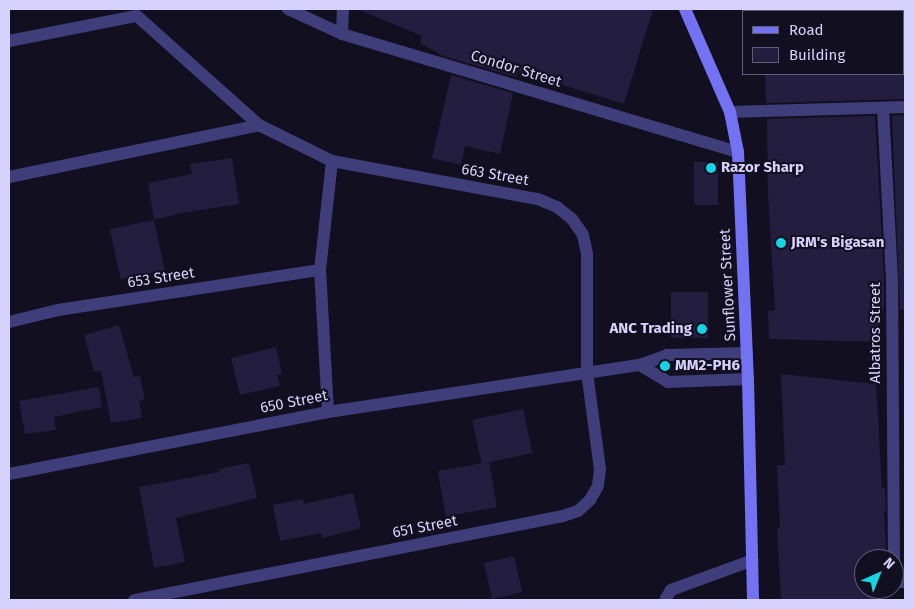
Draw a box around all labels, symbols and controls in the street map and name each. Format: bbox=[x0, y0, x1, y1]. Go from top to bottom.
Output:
legend bbox=[742, 10, 904, 75]
text: Road bbox=[789, 21, 824, 39]
text: Building bbox=[789, 46, 845, 64]
street label: Condor Street bbox=[468, 47, 564, 91]
place label: Razor Sharp bbox=[721, 159, 804, 177]
street label: 663 Street bbox=[460, 160, 530, 190]
marker: Razor Sharp bbox=[705, 162, 717, 174]
street label: Sunflower Street bbox=[716, 228, 740, 342]
place label: JRM's Bigasan bbox=[791, 234, 884, 252]
marker: JRM's Bigasan bbox=[775, 237, 787, 249]
street label: 653 Street bbox=[126, 264, 196, 292]
street label: Albatros Street bbox=[867, 282, 885, 384]
place label: ANC Trading bbox=[610, 320, 692, 338]
marker: ANC Trading bbox=[696, 323, 708, 335]
place label: MM2-PH6 bbox=[675, 357, 740, 375]
marker: MM2-PH6 bbox=[659, 360, 671, 372]
street label: 650 Street bbox=[259, 387, 329, 417]
street label: 651 Street bbox=[391, 512, 459, 542]
north arrow bbox=[854, 549, 904, 599]
text: N bbox=[880, 554, 898, 573]

